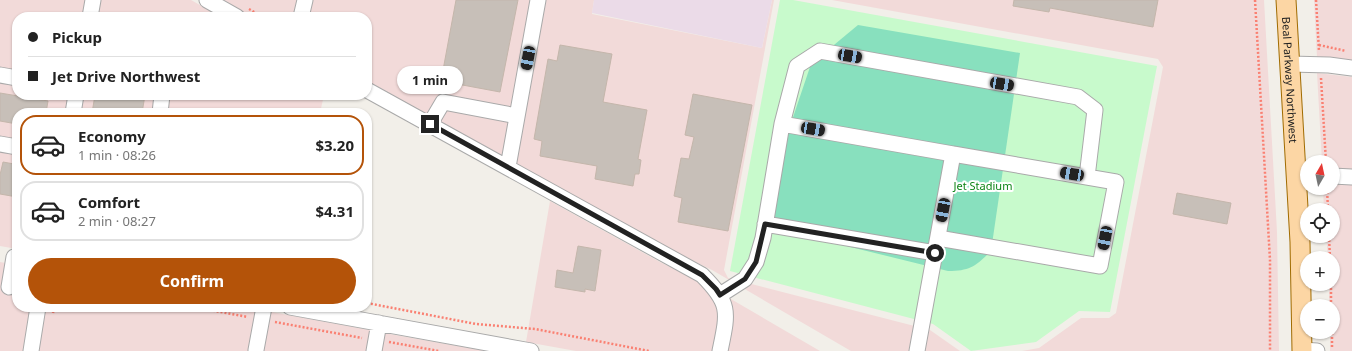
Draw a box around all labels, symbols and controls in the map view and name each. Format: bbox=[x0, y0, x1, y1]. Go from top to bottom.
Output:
street label: Beal Parkway Northwest bbox=[1279, 16, 1302, 143]
text: Pickup bbox=[52, 27, 102, 47]
car bbox=[520, 45, 536, 71]
car bbox=[837, 48, 863, 64]
text: Jet Drive Northwest bbox=[52, 66, 200, 86]
callout: 1 min bbox=[397, 66, 463, 94]
text: 1 min bbox=[412, 71, 448, 89]
car bbox=[989, 76, 1015, 92]
route end bbox=[421, 115, 439, 133]
car bbox=[800, 121, 826, 137]
text: Economy bbox=[78, 126, 146, 146]
icon: car bbox=[30, 127, 66, 163]
text: $3.20 bbox=[315, 135, 354, 155]
text: 1 min · 08:26 bbox=[78, 146, 156, 164]
north arrow bbox=[1300, 155, 1340, 195]
map controls bbox=[1300, 155, 1340, 339]
car bbox=[1059, 166, 1085, 182]
park label: Jet Stadium bbox=[953, 178, 1012, 193]
text: Comfort bbox=[78, 192, 140, 212]
icon: car bbox=[30, 193, 66, 229]
car bbox=[935, 197, 951, 223]
text: $4.31 bbox=[315, 201, 354, 221]
button: locate bbox=[1300, 203, 1340, 243]
text: 2 min · 08:27 bbox=[78, 212, 156, 230]
car bbox=[1097, 225, 1113, 251]
route start bbox=[926, 244, 944, 262]
button: + bbox=[1300, 251, 1340, 291]
button: Confirm bbox=[28, 258, 356, 304]
button: − bbox=[1300, 299, 1340, 339]

